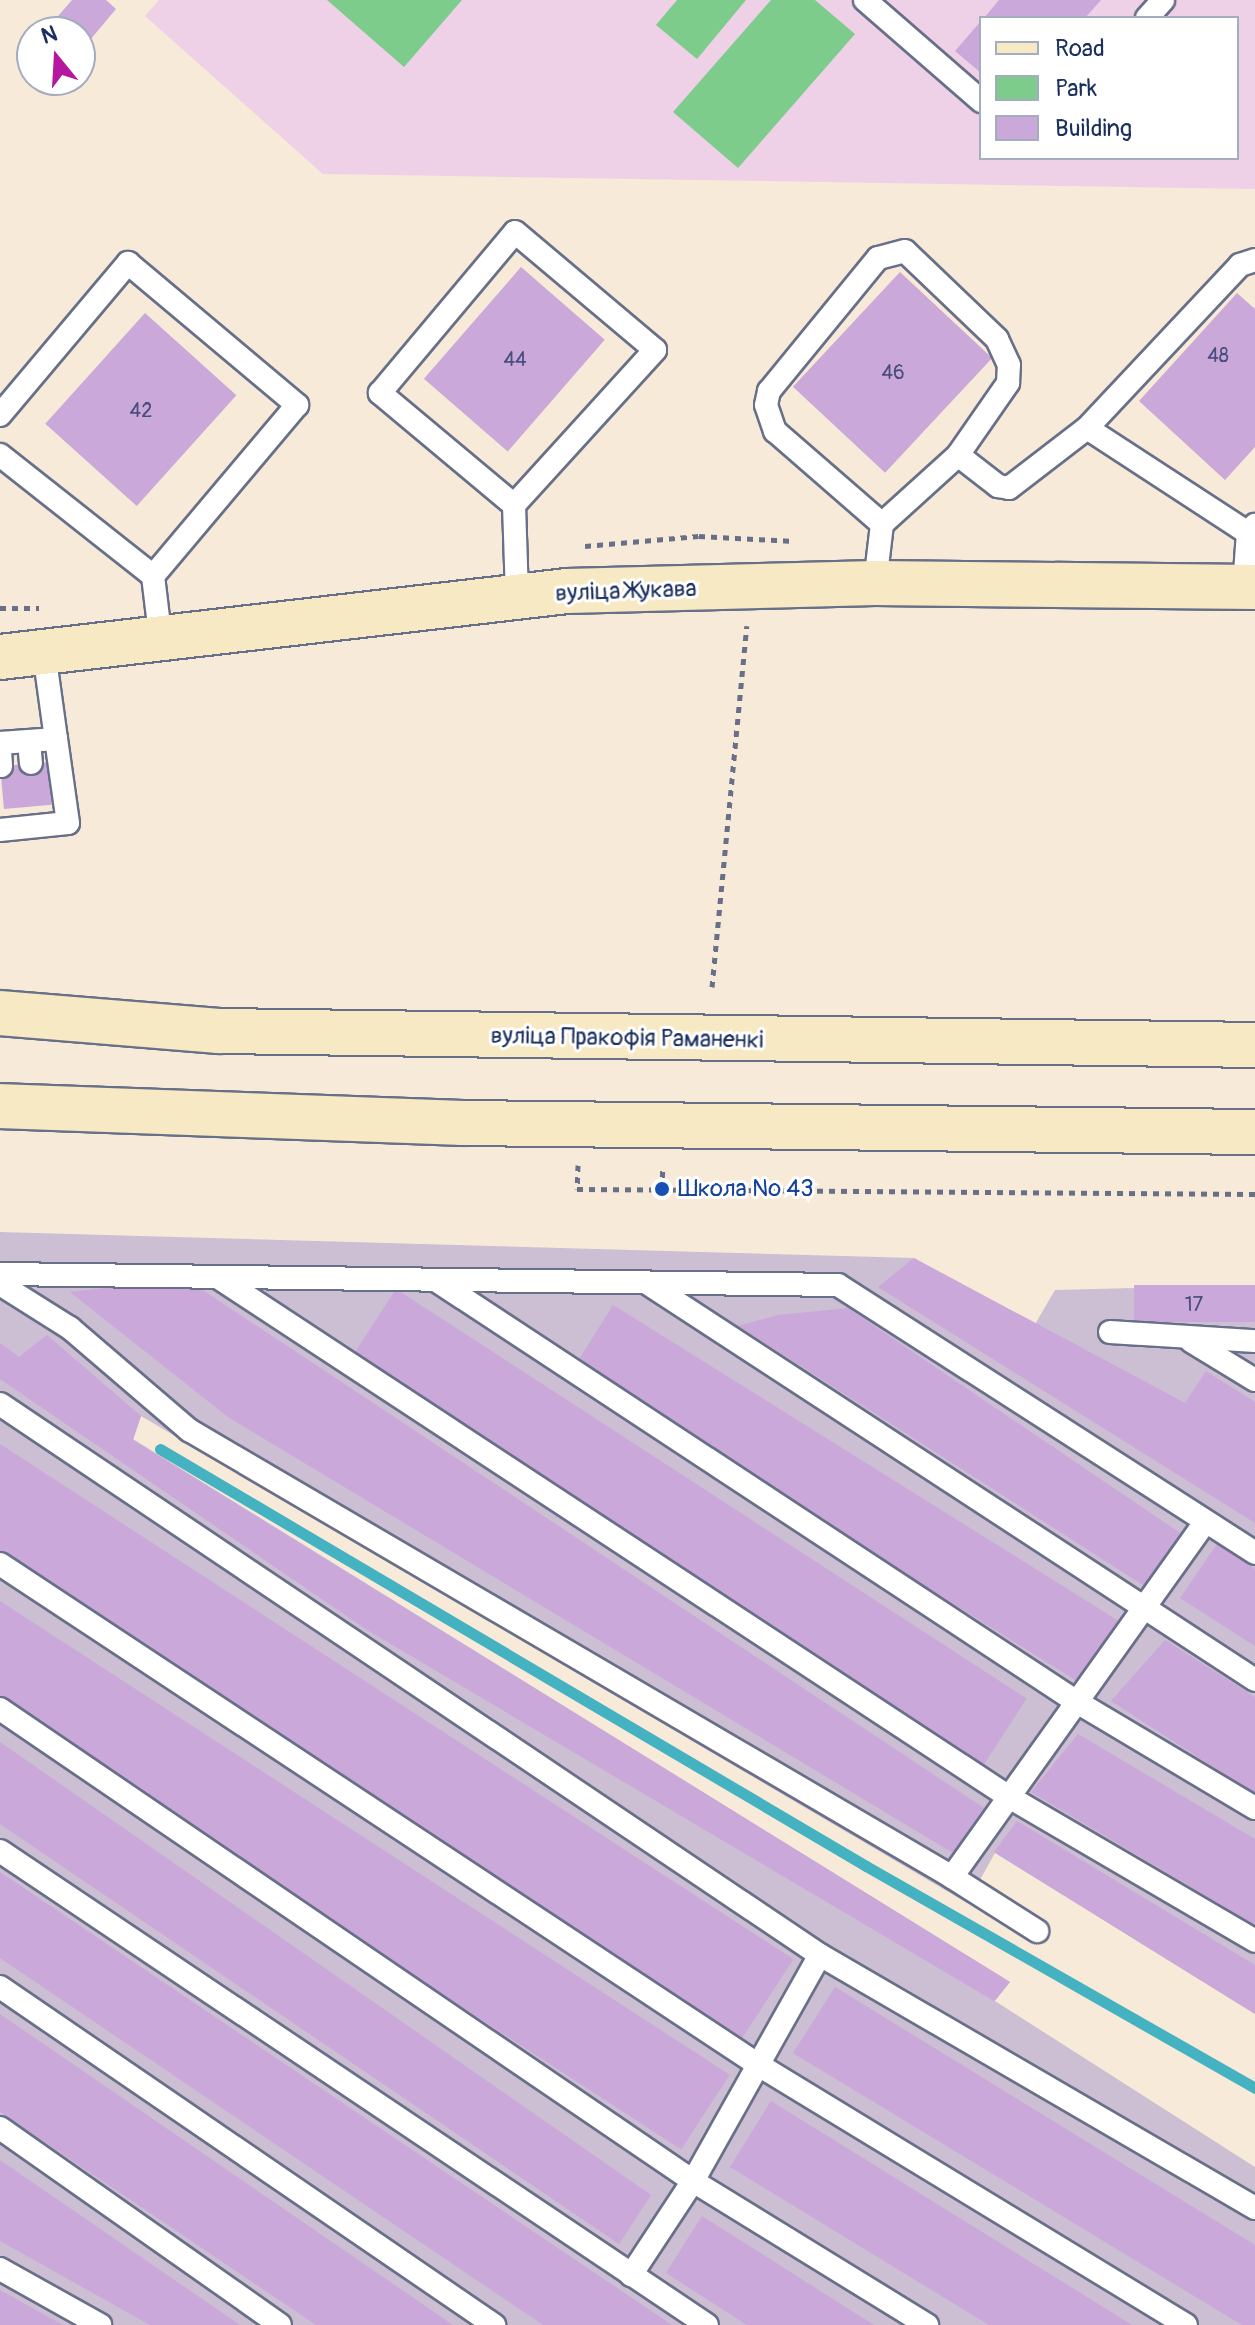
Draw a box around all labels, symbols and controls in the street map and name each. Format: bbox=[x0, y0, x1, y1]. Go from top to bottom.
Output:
north arrow bbox=[16, 16, 96, 96]
legend bbox=[979, 16, 1239, 160]
text: N bbox=[38, 19, 61, 51]
text: Road bbox=[1055, 34, 1105, 63]
text: Park bbox=[1055, 74, 1097, 103]
text: Building bbox=[1055, 114, 1132, 143]
house number: 48 bbox=[1207, 343, 1229, 367]
house number: 44 bbox=[503, 347, 527, 371]
house number: 46 bbox=[881, 360, 905, 384]
house number: 42 bbox=[130, 398, 152, 422]
street label: вуліца Жукава bbox=[555, 574, 697, 608]
street label: вуліца Пракофія Раманенкі bbox=[490, 1021, 764, 1055]
place label: Школа № 43 bbox=[678, 1175, 814, 1203]
marker: Школа № 43 bbox=[653, 1180, 671, 1198]
house number: 17 bbox=[1185, 1292, 1203, 1316]

